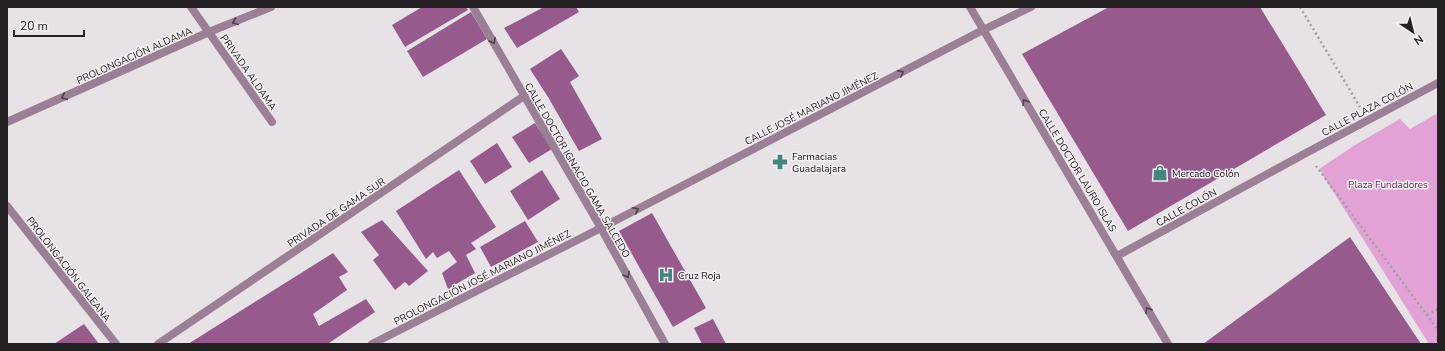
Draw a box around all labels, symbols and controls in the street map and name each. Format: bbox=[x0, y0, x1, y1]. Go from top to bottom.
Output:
scale bar bbox=[14, 12, 84, 38]
north arrow bbox=[1393, 12, 1433, 52]
one-way arrow bbox=[231, 17, 239, 25]
text: 20 m bbox=[20, 18, 48, 34]
street label: PROLONGACIÓN ALDAMA bbox=[74, 24, 195, 88]
text: N bbox=[1411, 31, 1426, 48]
street label: PRIVADA ALDAMA bbox=[217, 32, 280, 114]
one-way arrow bbox=[488, 37, 495, 44]
street label: CALLE JOSÉ MARIANO JIMÉNEZ bbox=[742, 69, 881, 149]
one-way arrow bbox=[896, 70, 904, 78]
street label: CALLE DOCTOR IGNACIO GAMA SALCEDO bbox=[521, 80, 633, 261]
street label: CALLE PLAZA COLÓN bbox=[1319, 80, 1416, 140]
one-way arrow bbox=[61, 92, 68, 100]
one-way arrow bbox=[1023, 99, 1030, 106]
street label: CALLE DOCTOR LAURO ISLAS bbox=[1035, 106, 1120, 235]
place label: Farmacias Guadalajara bbox=[792, 150, 846, 176]
pharmacy icon: Farmacias Guadalajara bbox=[771, 153, 789, 171]
shop icon: Mercado Colón bbox=[1151, 164, 1169, 182]
place label: Mercado Colón bbox=[1172, 167, 1239, 181]
street label: PRIVADA DE GAMA SUR bbox=[285, 175, 389, 251]
park label: Plaza Fundadores bbox=[1348, 178, 1428, 192]
street label: CALLE COLÓN bbox=[1154, 185, 1219, 230]
one-way arrow bbox=[632, 207, 639, 214]
street label: PROLONGACIÓN GALEANA bbox=[23, 214, 114, 326]
street label: PROLONGACIÓN JOSÉ MARIANO JIMÉNEZ bbox=[392, 227, 573, 329]
hospital icon: Cruz Roja bbox=[657, 266, 675, 284]
place label: Cruz Roja bbox=[678, 269, 721, 283]
one-way arrow bbox=[623, 271, 630, 278]
one-way arrow bbox=[1146, 307, 1153, 314]

